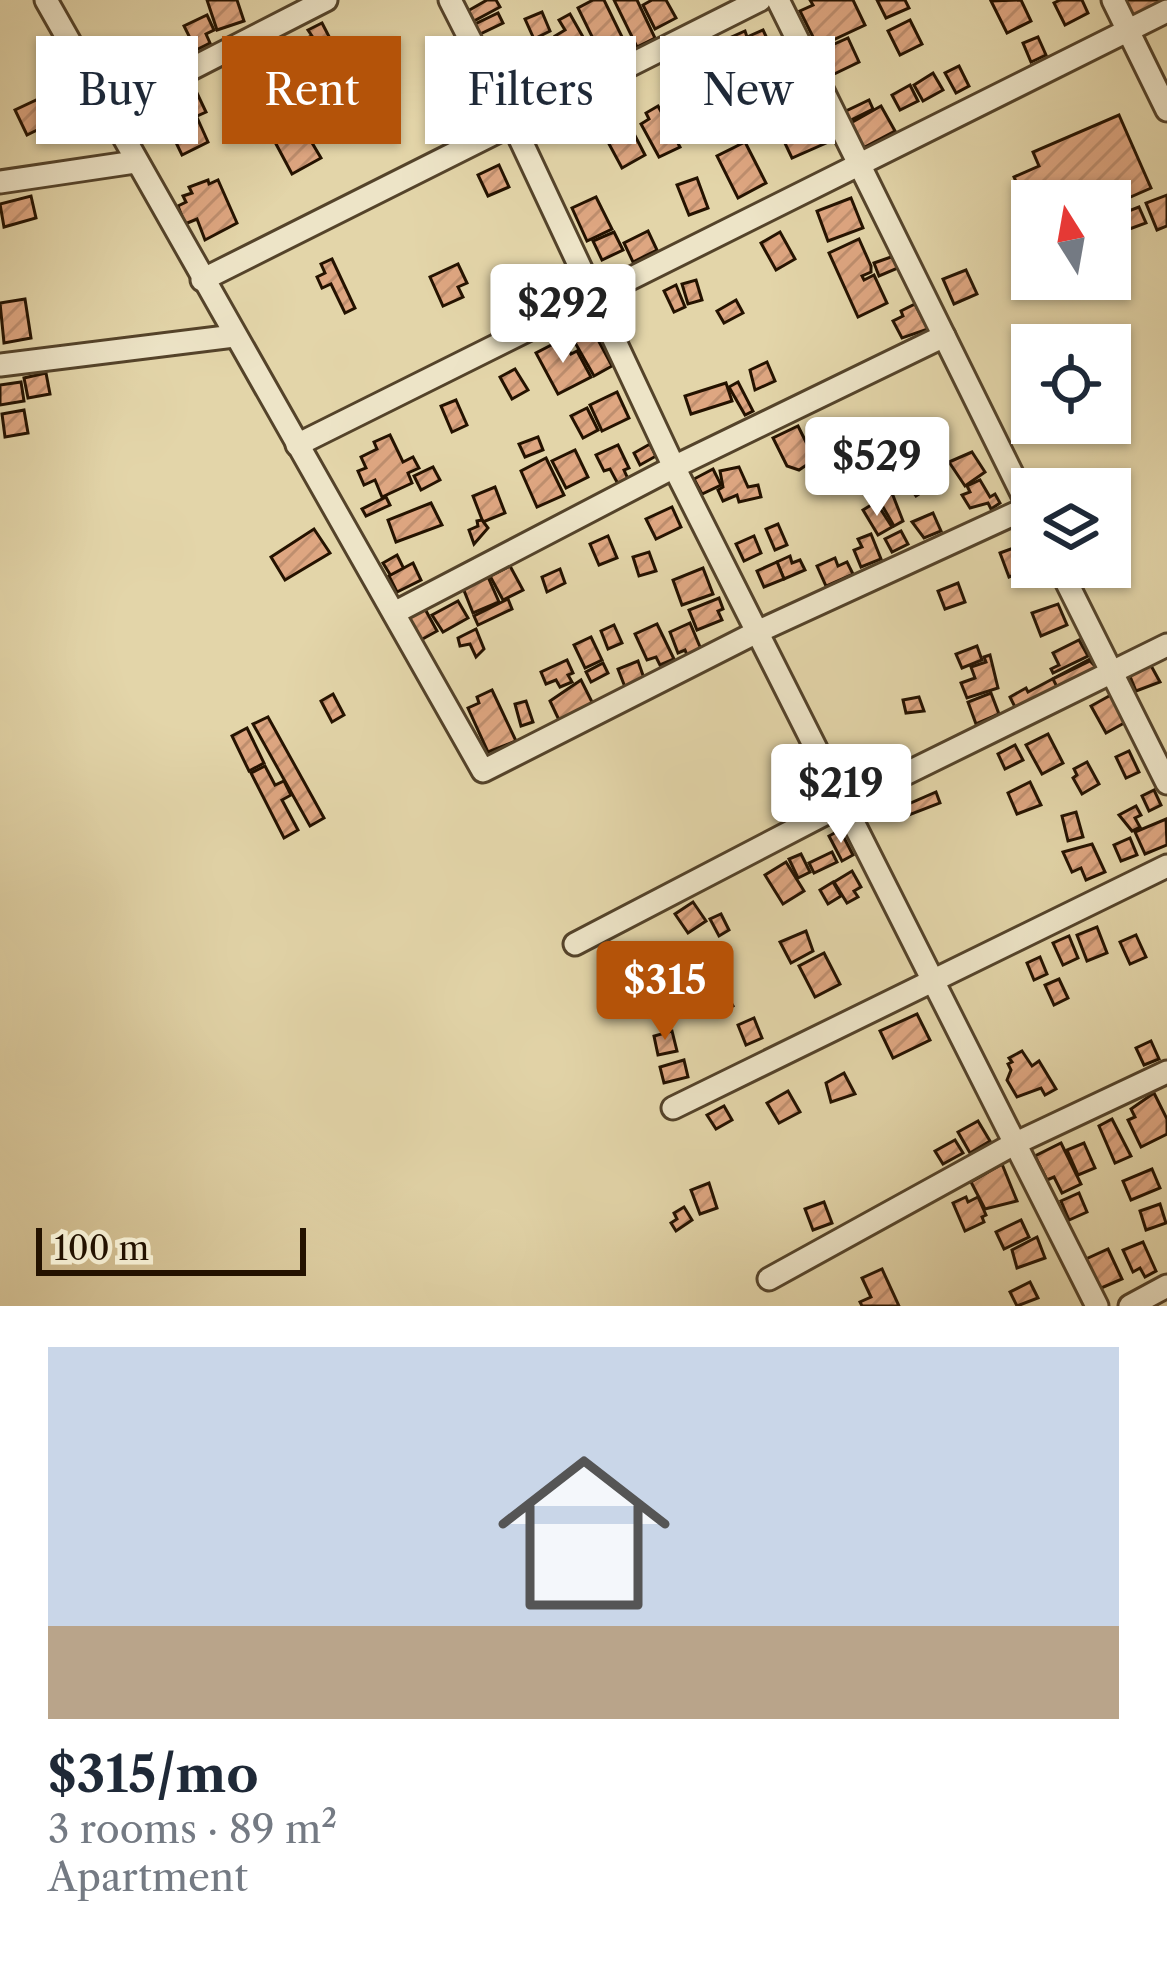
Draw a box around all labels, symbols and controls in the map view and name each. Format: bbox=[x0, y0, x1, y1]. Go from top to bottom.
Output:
chip: Buy bbox=[36, 36, 198, 144]
chip: Rent bbox=[222, 36, 401, 144]
chip: Filters bbox=[425, 36, 636, 144]
chip: New bbox=[660, 36, 835, 144]
north arrow bbox=[1011, 180, 1131, 300]
map controls bbox=[1011, 180, 1131, 588]
pin: $292 bbox=[492, 264, 634, 366]
text: $292 bbox=[517, 279, 609, 327]
button: locate bbox=[1011, 324, 1131, 444]
pin: $529 bbox=[806, 417, 948, 519]
text: $529 bbox=[832, 432, 922, 480]
button: layers bbox=[1011, 468, 1131, 588]
pin: $219 bbox=[770, 744, 912, 846]
text: $219 bbox=[798, 759, 884, 807]
pin: $315 bbox=[594, 941, 736, 1043]
text: $315 bbox=[624, 956, 706, 1004]
scale bar bbox=[36, 1222, 306, 1275]
text: 100 m bbox=[54, 1228, 149, 1269]
icon: home bbox=[476, 1425, 692, 1641]
text: $315/mo bbox=[48, 1743, 259, 1805]
text: 3 rooms · 89 m² bbox=[48, 1805, 337, 1853]
text: Apartment bbox=[48, 1853, 248, 1901]

